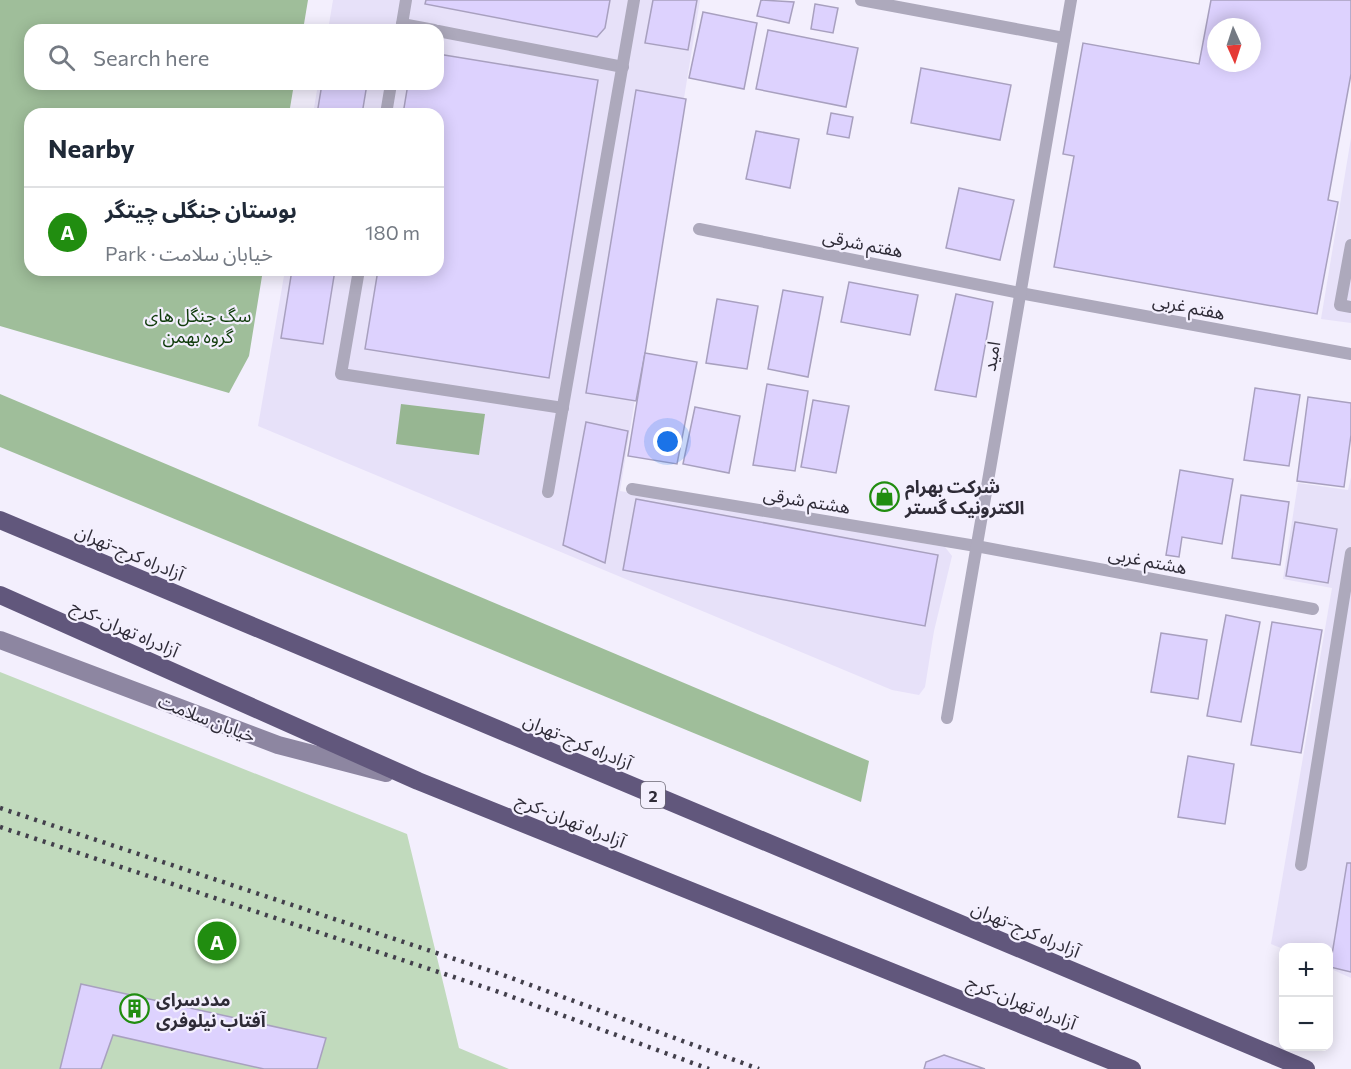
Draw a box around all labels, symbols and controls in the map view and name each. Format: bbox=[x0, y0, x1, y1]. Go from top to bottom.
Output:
north arrow bbox=[1207, 18, 1261, 72]
search box bbox=[24, 24, 444, 90]
icon: search bbox=[45, 41, 78, 74]
text: Search here bbox=[93, 44, 209, 71]
text: Nearby bbox=[48, 132, 135, 163]
text: بوستان جنگلی چیتگر bbox=[105, 196, 297, 223]
text: A bbox=[60, 220, 75, 244]
text: 180 m bbox=[365, 220, 420, 244]
street label: هفتم شرقی bbox=[820, 224, 905, 265]
text: Park · خیابان سلامت bbox=[105, 241, 273, 265]
street label: هفتم غربی bbox=[1150, 288, 1227, 327]
park label: سگ جنگل های گروه بهمن bbox=[145, 304, 251, 348]
street label: امید bbox=[978, 339, 1004, 373]
your location bbox=[653, 427, 682, 456]
place label: شرکت بهرام الکترونیک گستر bbox=[904, 475, 1024, 519]
shop icon: شرکت بهرام الکترونیک گستر bbox=[868, 480, 900, 512]
street label: هشتم شرقی bbox=[761, 482, 852, 521]
street label: آزادراه کرج-تهران bbox=[71, 519, 188, 588]
street label: هشتم غربی bbox=[1106, 542, 1189, 581]
street label: آزادراه تهران-کرج bbox=[66, 594, 183, 665]
street label: خیابان سلامت bbox=[155, 689, 259, 748]
street label: آزادراه کرج-تهران bbox=[519, 708, 636, 777]
road number: 2 bbox=[641, 782, 665, 808]
street label: آزادراه تهران-کرج bbox=[512, 788, 630, 855]
street label: آزادراه کرج-تهران bbox=[967, 896, 1084, 965]
pin: A bbox=[198, 918, 236, 964]
map controls bbox=[1279, 943, 1333, 1051]
button: + bbox=[1279, 943, 1333, 997]
street label: آزادراه تهران-کرج bbox=[963, 970, 1081, 1037]
place label: مددسرای آفتاب نیلوفری bbox=[156, 988, 267, 1032]
building icon: مددسرای آفتاب نیلوفری bbox=[119, 993, 151, 1025]
button: − bbox=[1279, 997, 1333, 1051]

